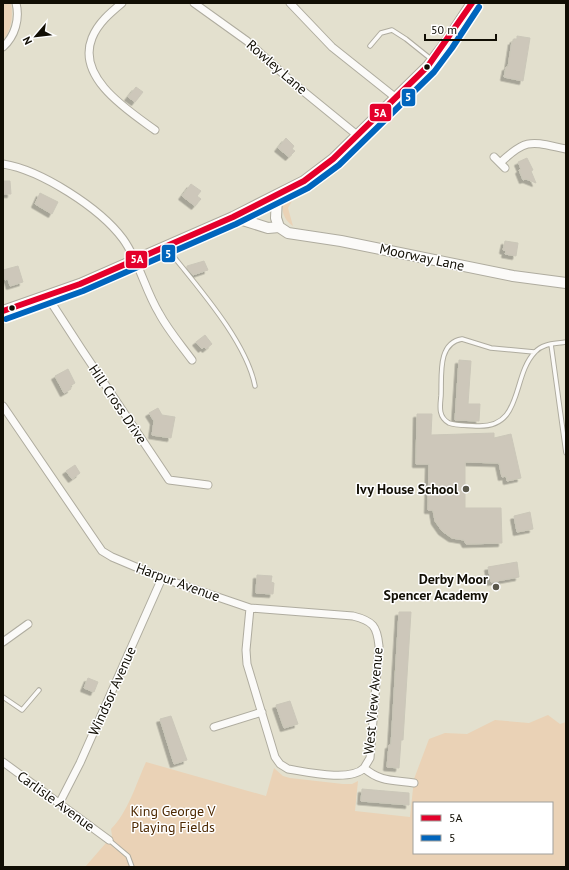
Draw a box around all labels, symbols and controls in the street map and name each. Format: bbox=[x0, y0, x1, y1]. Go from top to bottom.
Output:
north arrow bbox=[16, 16, 56, 56]
scale bar bbox=[425, 16, 496, 42]
text: 50 m bbox=[431, 22, 457, 37]
text: N bbox=[19, 34, 35, 47]
street label: Rowley Lane bbox=[243, 36, 311, 98]
unlabelled marker bbox=[422, 62, 432, 72]
line badge: 5 bbox=[401, 88, 416, 107]
text: 5 bbox=[405, 90, 411, 104]
line badge: 5A bbox=[369, 103, 392, 122]
text: 5A bbox=[374, 106, 387, 120]
street label: Moorway Lane bbox=[378, 239, 466, 275]
line badge: 5 bbox=[161, 244, 176, 263]
text: 5 bbox=[165, 247, 171, 261]
line badge: 5A bbox=[125, 250, 148, 269]
text: 5A bbox=[131, 252, 144, 266]
unlabelled marker bbox=[7, 303, 17, 313]
street label: Hill Cross Drive bbox=[85, 361, 151, 447]
place label: Ivy House School bbox=[356, 480, 459, 498]
marker: Ivy House School bbox=[461, 484, 471, 494]
street label: Harpur Avenue bbox=[134, 558, 222, 606]
place label: Derby Moor Spencer Academy bbox=[384, 570, 488, 604]
marker: Derby Moor Spencer Academy bbox=[491, 582, 501, 592]
street label: Windsor Avenue bbox=[84, 644, 140, 738]
street label: West View Avenue bbox=[359, 647, 387, 755]
street label: Carlisle Avenue bbox=[14, 767, 98, 835]
park label: King George V Playing Fields bbox=[131, 802, 215, 836]
legend bbox=[413, 802, 553, 854]
text: 5A bbox=[449, 810, 463, 825]
text: 5 bbox=[449, 830, 456, 845]

